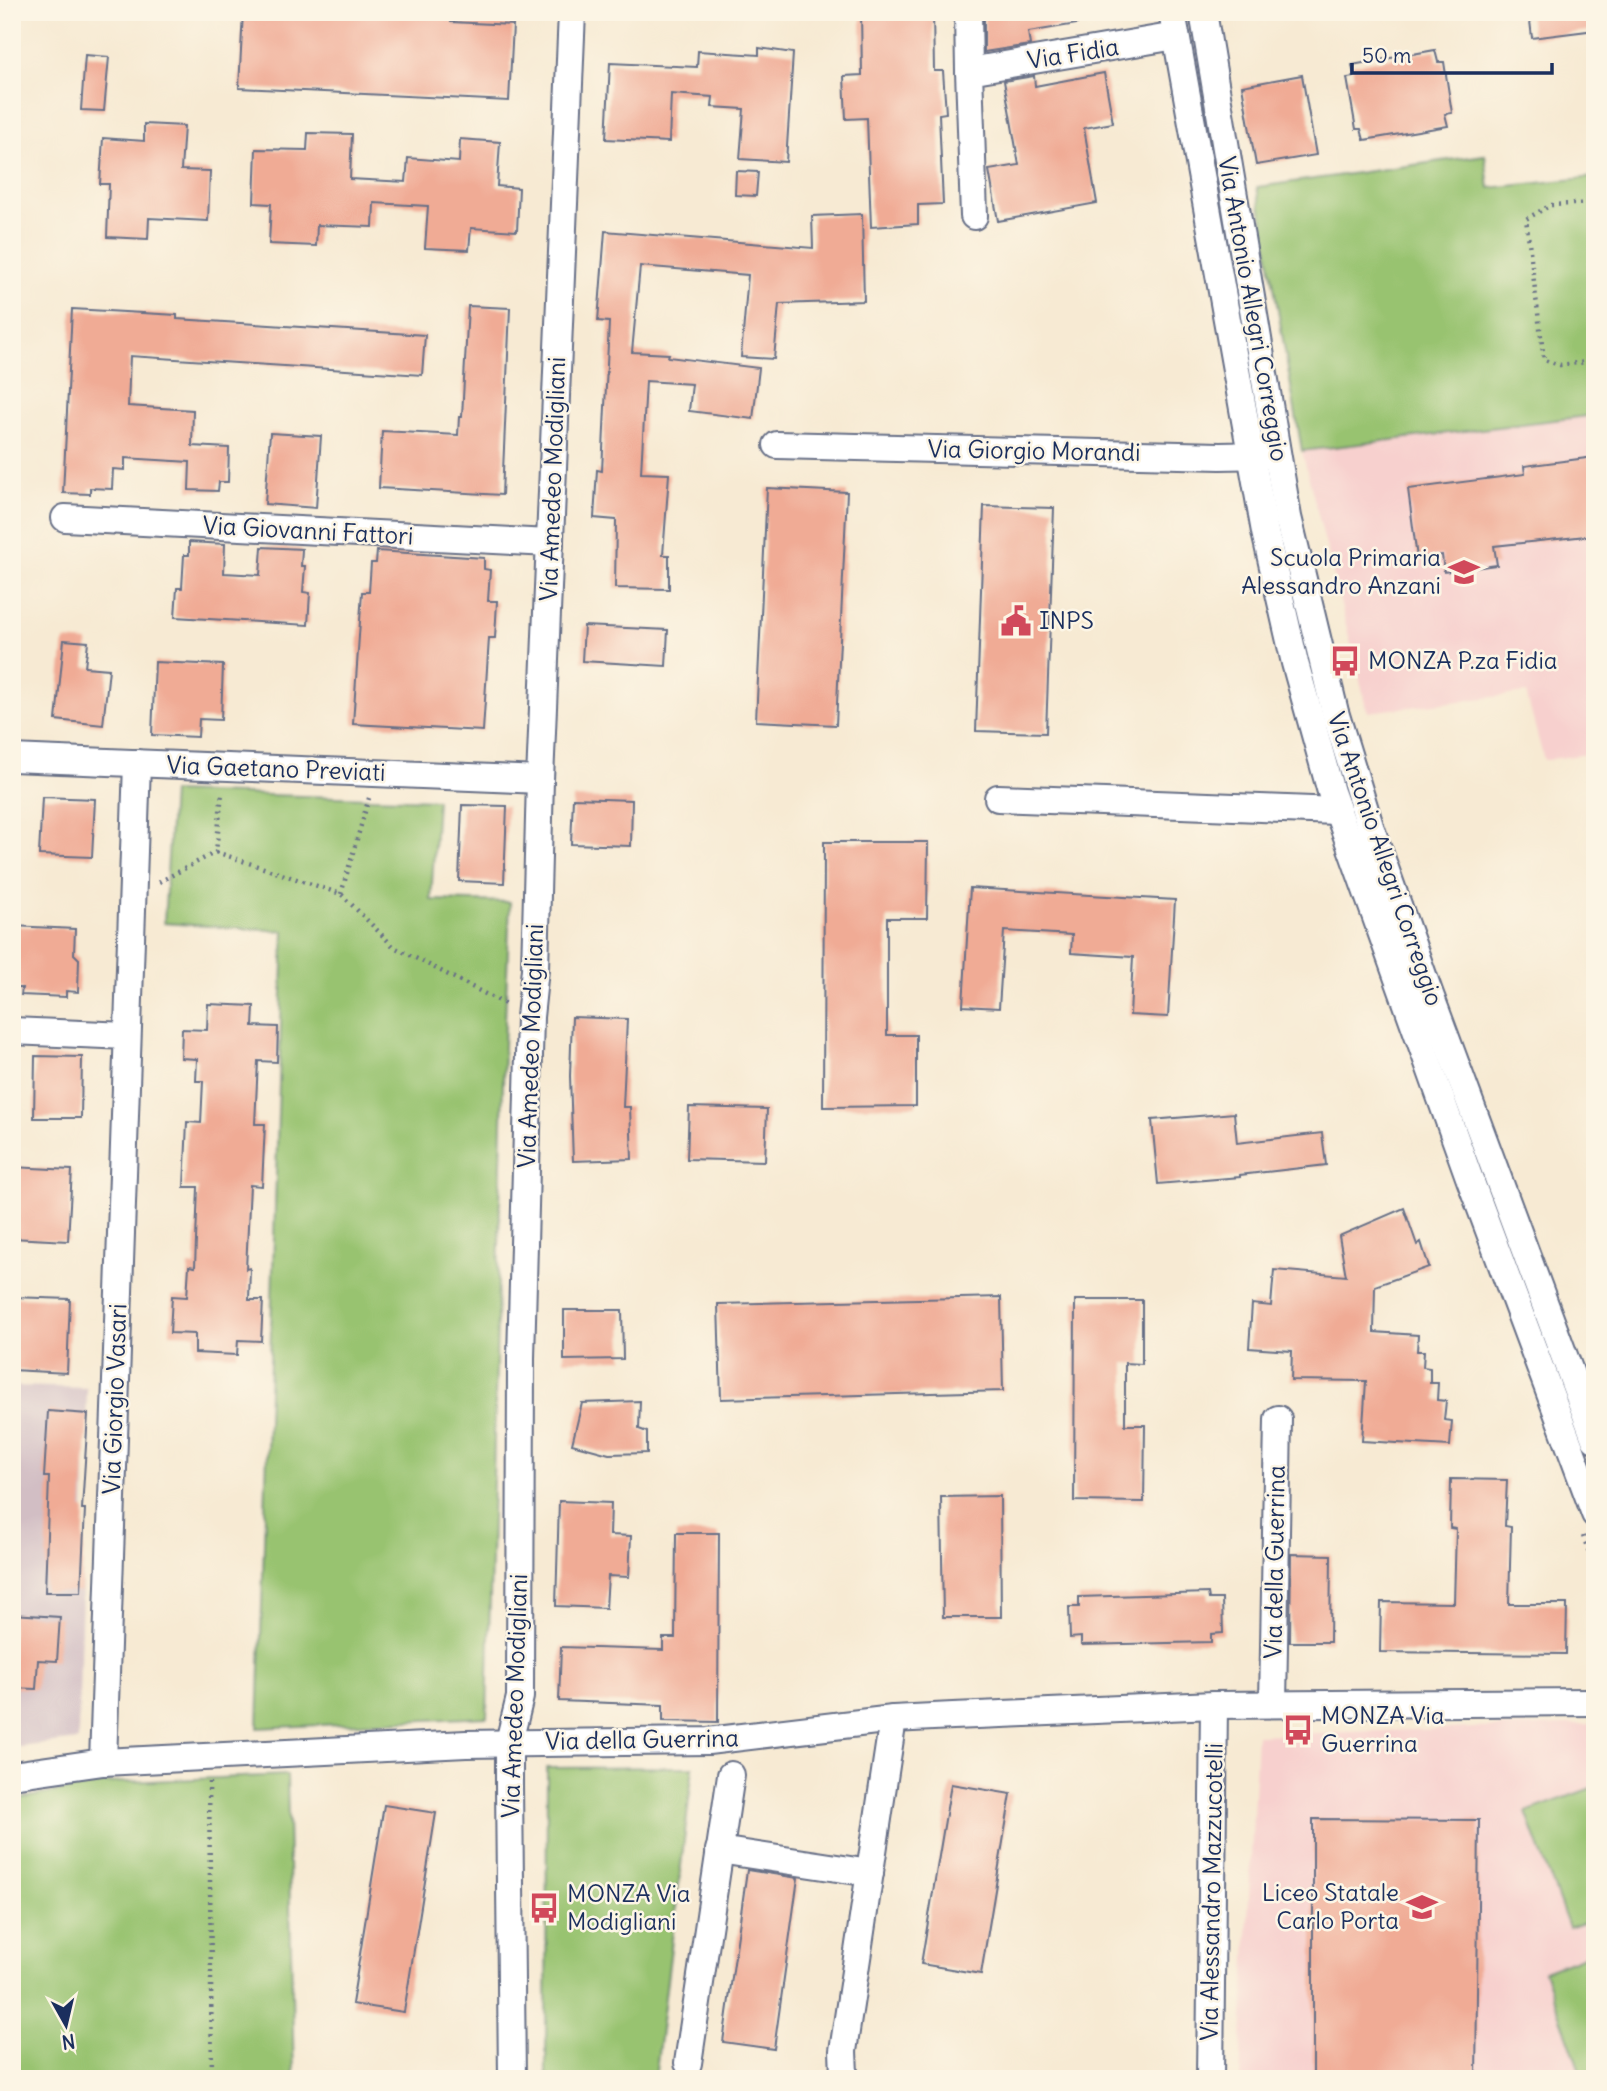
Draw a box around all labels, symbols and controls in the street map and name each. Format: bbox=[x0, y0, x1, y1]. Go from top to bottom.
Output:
street label: Via Fidia bbox=[1025, 31, 1121, 75]
scale bar bbox=[1352, 32, 1551, 76]
text: 50 m bbox=[1362, 42, 1411, 69]
street label: Via Antonio Allegri Correggio bbox=[1212, 154, 1296, 463]
street label: Via Amedeo Modigliani bbox=[533, 356, 571, 602]
street label: Via Giorgio Morandi bbox=[927, 433, 1141, 467]
street label: Via Giovanni Fattori bbox=[202, 509, 414, 551]
place label: Scuola Primaria Alessandro Anzani bbox=[1241, 542, 1441, 600]
school or university icon: Scuola Primaria Alessandro Anzani bbox=[1447, 555, 1481, 589]
public building icon: INPS bbox=[999, 604, 1033, 638]
place label: INPS bbox=[1039, 605, 1094, 635]
bus stop icon: MONZA P.za Fidia bbox=[1328, 644, 1362, 678]
place label: MONZA P.za Fidia bbox=[1368, 645, 1558, 675]
street label: Via Antonio Allegri Correggio bbox=[1321, 708, 1450, 1010]
street label: Via Gaetano Previati bbox=[166, 749, 386, 787]
street label: Via Amedeo Modigliani bbox=[511, 923, 549, 1169]
street label: Via Giorgio Vasari bbox=[96, 1303, 132, 1495]
street label: Via della Guerrina bbox=[1257, 1465, 1291, 1659]
street label: Via Amedeo Modigliani bbox=[495, 1573, 533, 1819]
place label: MONZA Via Guerrina bbox=[1321, 1700, 1444, 1758]
bus stop icon: MONZA Via Guerrina bbox=[1281, 1713, 1315, 1747]
street label: Via della Guerrina bbox=[545, 1722, 739, 1756]
street label: Via Alessandro Mazzucotelli bbox=[1193, 1743, 1229, 2041]
place label: Liceo Statale Carlo Porta bbox=[1262, 1877, 1399, 1935]
place label: MONZA Via Modigliani bbox=[567, 1878, 690, 1936]
school or university icon: Liceo Statale Carlo Porta bbox=[1405, 1890, 1439, 1924]
bus stop icon: MONZA Via Modigliani bbox=[527, 1891, 561, 1925]
north arrow bbox=[32, 1990, 102, 2060]
text: N bbox=[60, 2029, 77, 2055]

